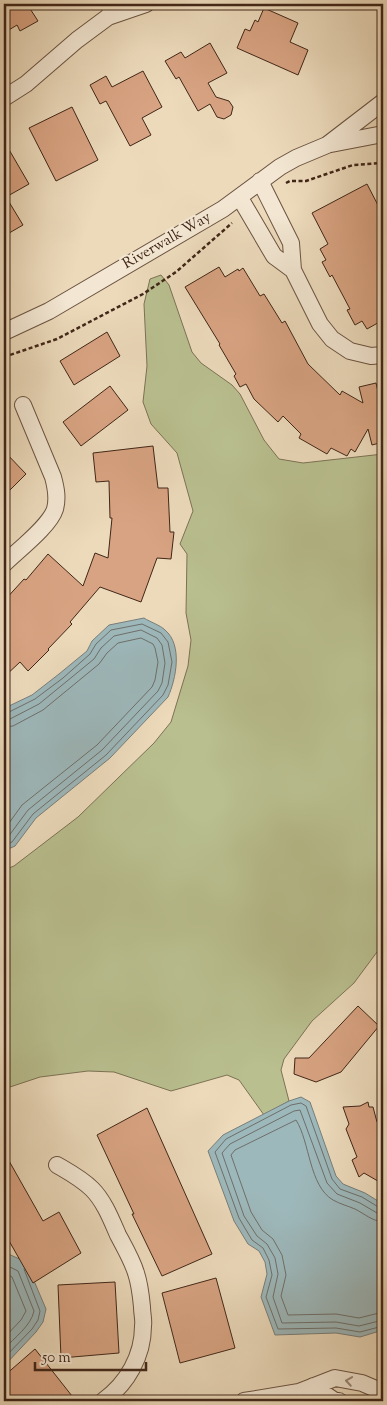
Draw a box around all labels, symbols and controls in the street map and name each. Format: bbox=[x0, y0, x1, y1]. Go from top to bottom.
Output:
street label: Riverwalk Way bbox=[119, 207, 215, 275]
scale bar bbox=[35, 1340, 146, 1372]
text: 50 m bbox=[41, 1348, 71, 1369]
one-way arrow bbox=[344, 1376, 353, 1386]

